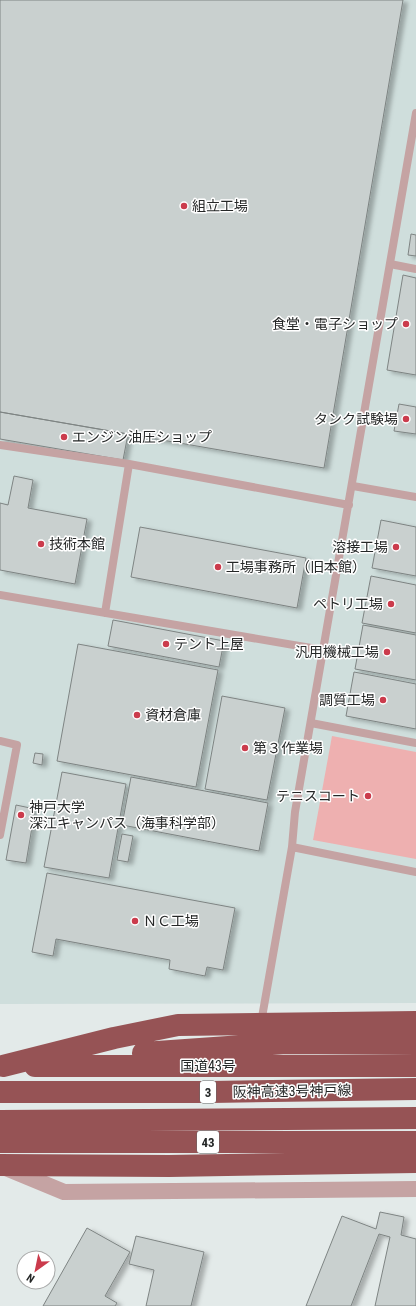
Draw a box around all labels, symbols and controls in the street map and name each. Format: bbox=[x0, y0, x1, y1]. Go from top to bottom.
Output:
place label: 組立工場 bbox=[192, 198, 248, 214]
marker: 組立工場 bbox=[179, 201, 189, 211]
place label: 食堂・電子ショップ bbox=[272, 316, 398, 332]
marker: 食堂・電子ショップ bbox=[401, 319, 411, 329]
place label: タンク試験場 bbox=[314, 411, 398, 427]
marker: タンク試験場 bbox=[401, 414, 411, 424]
place label: エンジン油圧ショップ bbox=[72, 429, 212, 445]
marker: エンジン油圧ショップ bbox=[59, 432, 69, 442]
place label: 技術本館 bbox=[49, 536, 105, 552]
marker: 技術本館 bbox=[36, 539, 46, 549]
place label: 溶接工場 bbox=[332, 539, 388, 555]
marker: 溶接工場 bbox=[391, 542, 401, 552]
place label: 工場事務所（旧本館） bbox=[226, 559, 366, 575]
marker: 工場事務所（旧本館） bbox=[213, 562, 223, 572]
place label: ペトリ工場 bbox=[313, 596, 383, 612]
marker: ペトリ工場 bbox=[386, 599, 396, 609]
place label: テント上屋 bbox=[174, 636, 244, 652]
marker: テント上屋 bbox=[161, 639, 171, 649]
place label: 汎用機械工場 bbox=[295, 644, 379, 660]
marker: 汎用機械工場 bbox=[382, 647, 392, 657]
place label: 調質工場 bbox=[319, 692, 375, 708]
marker: 調質工場 bbox=[378, 695, 388, 705]
place label: 資材倉庫 bbox=[145, 707, 201, 723]
marker: 資材倉庫 bbox=[132, 710, 142, 720]
place label: 第３作業場 bbox=[253, 740, 323, 756]
marker: 第３作業場 bbox=[240, 743, 250, 753]
place label: テニスコート bbox=[276, 788, 360, 804]
marker: テニスコート bbox=[363, 791, 373, 801]
place label: 神戸大学 深江キャンパス（海事科学部） bbox=[29, 799, 225, 831]
marker: 神戸大学 深江キャンパス（海事科学部） bbox=[16, 810, 26, 820]
place label: ＮＣ工場 bbox=[143, 913, 199, 929]
marker: ＮＣ工場 bbox=[130, 916, 140, 926]
street label: 国道43号 bbox=[180, 1058, 236, 1074]
road number: 3 bbox=[200, 1081, 216, 1103]
street label: 阪神高速3号神戸線 bbox=[232, 1082, 352, 1100]
road number: 43 bbox=[197, 1131, 219, 1153]
north arrow bbox=[16, 1250, 56, 1290]
text: N bbox=[24, 1271, 37, 1285]

